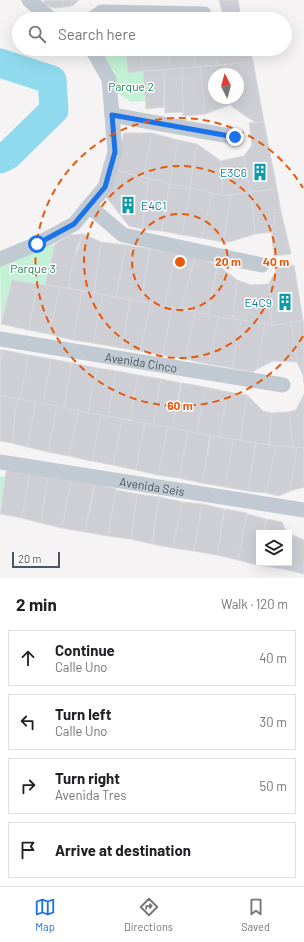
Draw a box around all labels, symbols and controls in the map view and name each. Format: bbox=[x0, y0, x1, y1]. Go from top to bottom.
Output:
search box bbox=[12, 12, 292, 56]
icon: search bbox=[26, 23, 48, 45]
text: Search here bbox=[58, 25, 136, 43]
north arrow bbox=[208, 68, 244, 104]
park label: Parque 2 bbox=[108, 79, 154, 93]
route end bbox=[226, 128, 244, 146]
building icon: E3C6 bbox=[250, 162, 270, 182]
place label: E3C6 bbox=[220, 165, 247, 179]
building icon: E4C1 bbox=[118, 195, 138, 215]
place label: E4C1 bbox=[141, 198, 166, 212]
route start bbox=[28, 235, 46, 253]
text: 20 m bbox=[215, 254, 241, 268]
text: 40 m bbox=[263, 254, 289, 268]
centre of rings bbox=[173, 255, 187, 269]
park label: Parque 3 bbox=[10, 261, 56, 275]
building icon: E4C9 bbox=[275, 292, 295, 312]
place label: E4C9 bbox=[245, 295, 272, 309]
street label: Avenida Cinco bbox=[104, 349, 178, 375]
text: 60 m bbox=[167, 398, 193, 412]
street label: Avenida Seis bbox=[119, 474, 186, 498]
map controls bbox=[256, 530, 292, 566]
button: layers bbox=[256, 530, 292, 566]
scale bar bbox=[12, 550, 60, 569]
text: 20 m bbox=[18, 552, 41, 565]
text: 2 min bbox=[16, 594, 57, 614]
text: Walk · 120 m bbox=[221, 596, 288, 612]
text: Continue bbox=[55, 641, 115, 659]
icon: ahead bbox=[17, 647, 39, 669]
text: 40 m bbox=[259, 650, 287, 666]
text: Calle Uno bbox=[55, 659, 107, 675]
text: Turn left bbox=[55, 705, 111, 723]
icon: left bbox=[17, 711, 39, 733]
text: 30 m bbox=[260, 714, 287, 730]
text: Calle Uno bbox=[55, 723, 107, 739]
text: Turn right bbox=[55, 769, 120, 787]
icon: right bbox=[17, 775, 39, 797]
text: 50 m bbox=[260, 778, 287, 794]
text: Avenida Tres bbox=[55, 787, 127, 803]
icon: arrive bbox=[17, 839, 39, 861]
text: Arrive at destination bbox=[55, 841, 191, 859]
tab: Map bbox=[34, 896, 56, 933]
tab: Directions bbox=[124, 896, 173, 933]
tab: Saved bbox=[241, 896, 270, 933]

